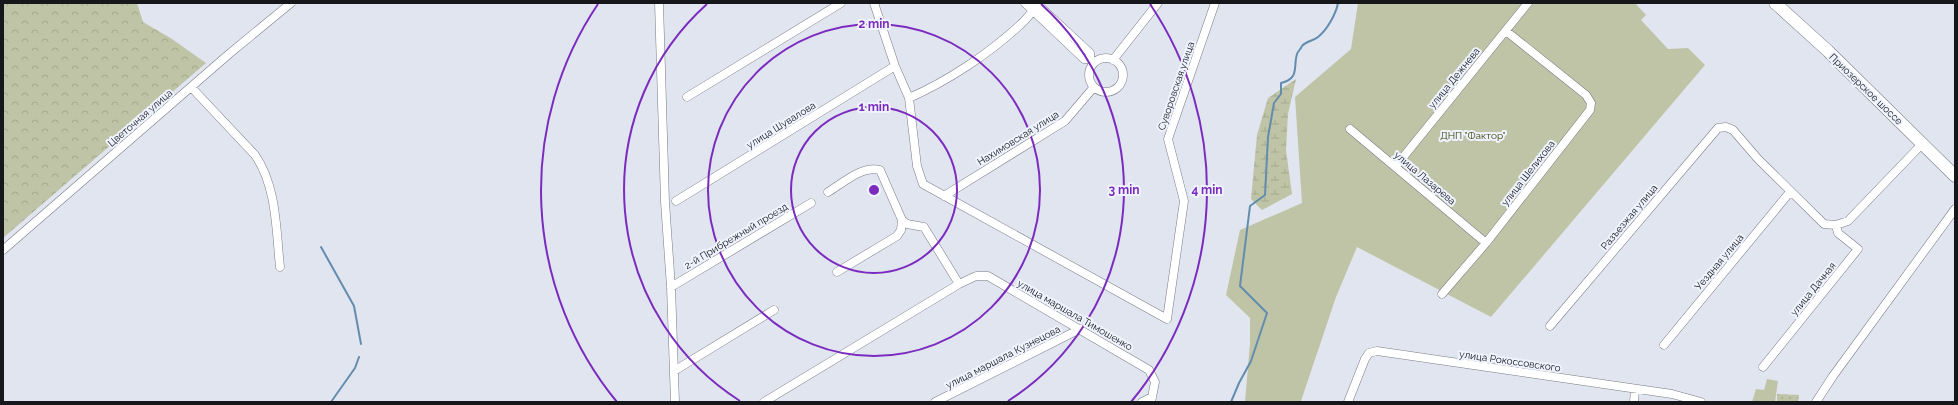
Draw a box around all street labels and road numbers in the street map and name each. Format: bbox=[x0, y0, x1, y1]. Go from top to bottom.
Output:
street label: Суворовская улица bbox=[1156, 40, 1196, 132]
street label: улица Дежнева bbox=[1426, 46, 1482, 110]
street label: Приозерское шоссе bbox=[1827, 51, 1905, 127]
street label: Цветочная улица bbox=[106, 87, 174, 149]
street label: улица Шувалова bbox=[745, 99, 817, 151]
street label: Нахимовская улица bbox=[975, 108, 1061, 168]
street label: улица Шелихова bbox=[1499, 138, 1557, 208]
street label: улица Лазарева bbox=[1392, 149, 1458, 207]
street label: Разъезжая улица bbox=[1599, 182, 1659, 252]
street label: 2-й Прибрежный проезд bbox=[682, 201, 790, 271]
street label: Уездная улица bbox=[1692, 232, 1746, 292]
street label: улица Дачная bbox=[1788, 260, 1838, 318]
street label: улица маршала Тимошенко bbox=[1016, 277, 1134, 353]
street label: улица маршала Кузнецова bbox=[944, 323, 1062, 391]
street label: улица Рокоссовского bbox=[1459, 348, 1562, 374]

